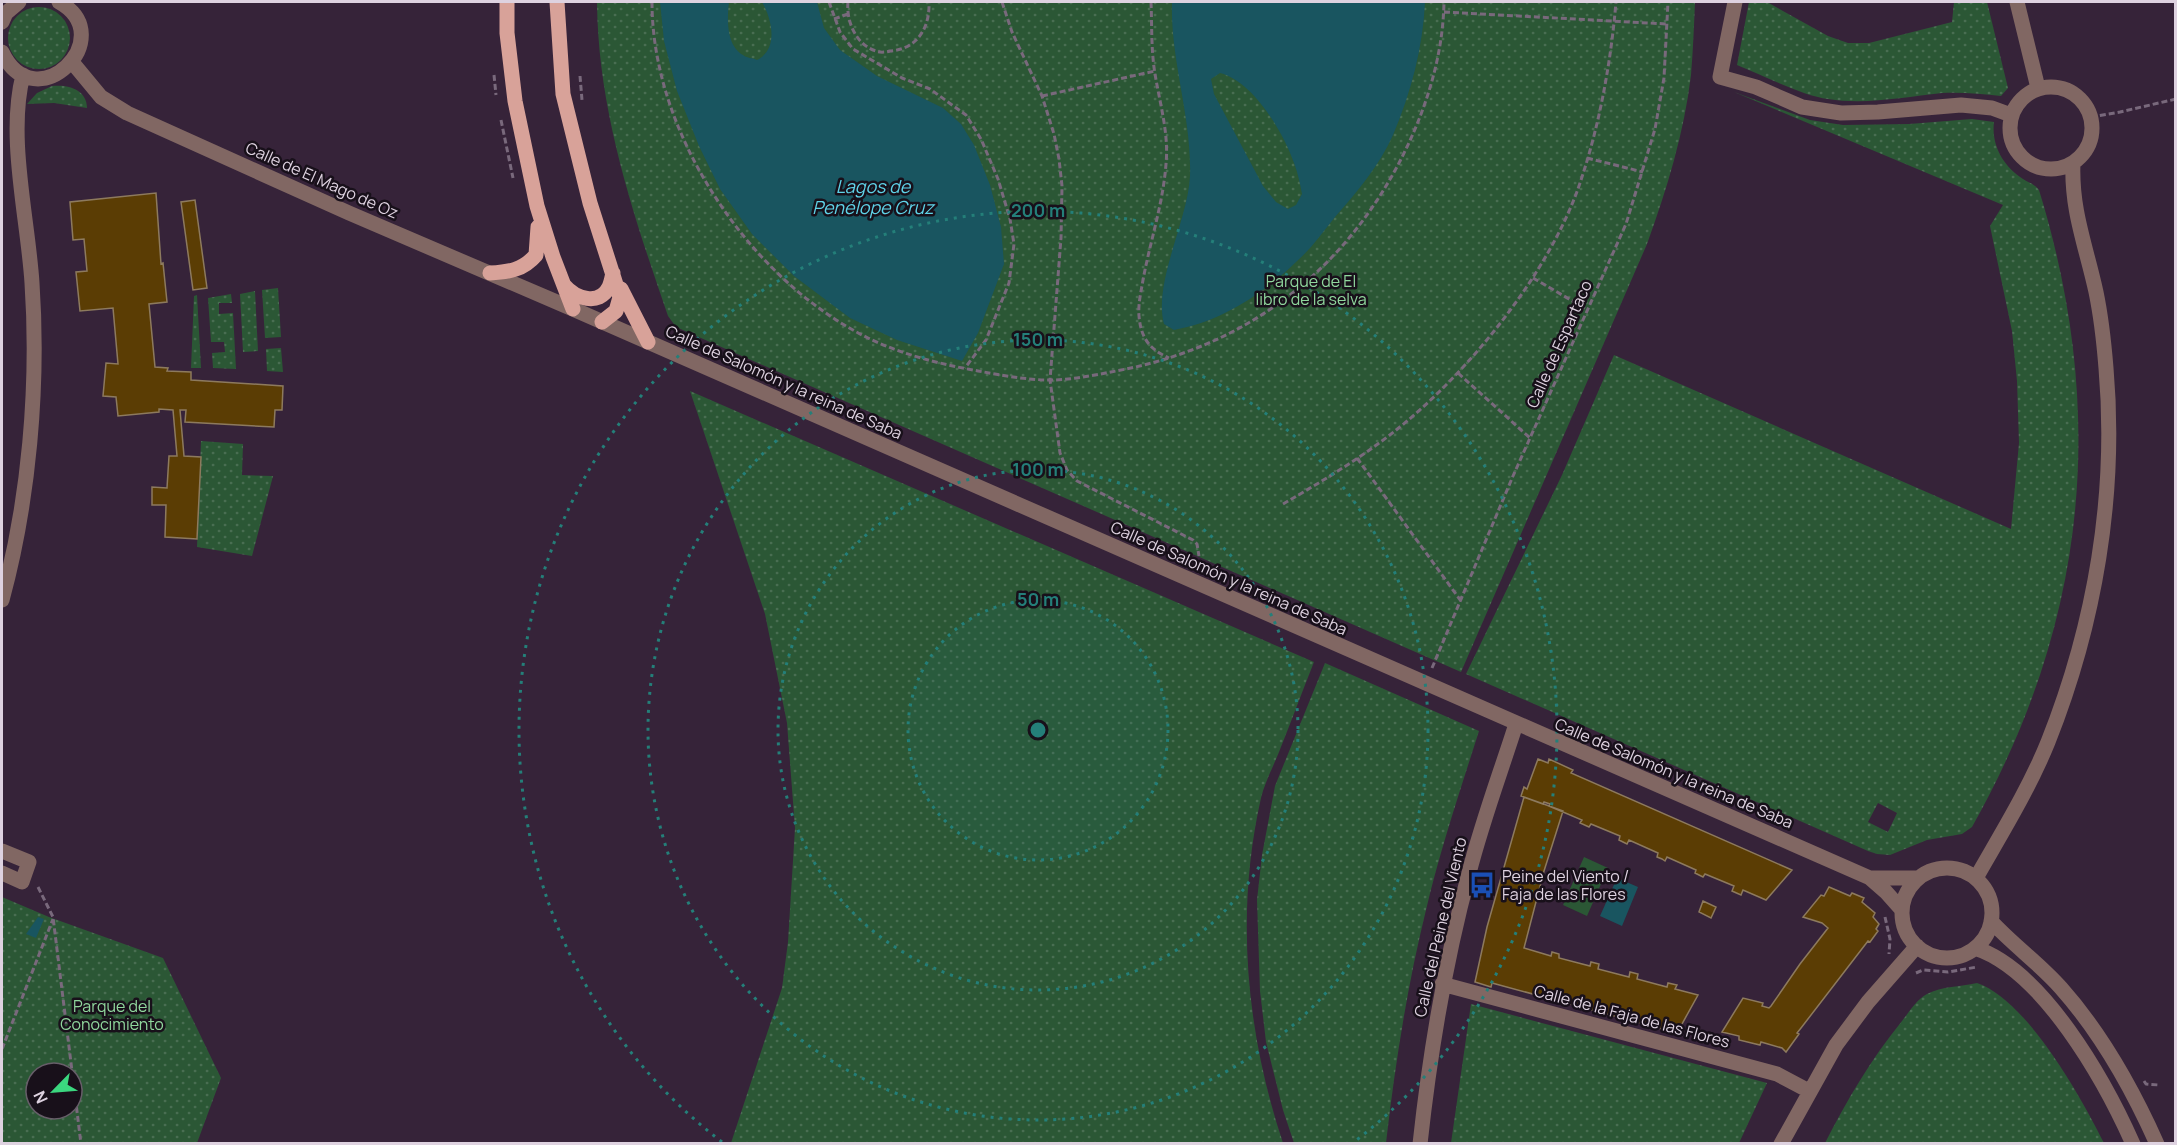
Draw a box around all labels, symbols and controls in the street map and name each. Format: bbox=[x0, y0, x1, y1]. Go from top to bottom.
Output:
street label: Calle de El Mago de Oz bbox=[242, 136, 402, 224]
water label: Lagos de Penélope Cruz bbox=[812, 174, 936, 219]
text: 200 m bbox=[1011, 198, 1065, 222]
park label: Parque de El libro de la selva bbox=[1255, 270, 1367, 310]
street label: Calle de Espartaco bbox=[1521, 277, 1597, 411]
street label: Calle de Salomón y la reina de Saba bbox=[662, 320, 906, 444]
text: 150 m bbox=[1013, 327, 1063, 351]
text: 100 m bbox=[1012, 457, 1064, 481]
street label: Calle de Salomón y la reina de Saba bbox=[1107, 516, 1351, 640]
text: 50 m bbox=[1017, 587, 1059, 611]
street label: Calle de Salomón y la reina de Saba bbox=[1551, 713, 1797, 833]
centre of rings bbox=[1028, 720, 1048, 740]
street label: Calle del Peine del Viento bbox=[1409, 835, 1471, 1019]
place label: Peine del Viento / Faja de las Flores bbox=[1502, 865, 1629, 905]
bus stop icon: Peine del Viento / Faja de las Flores bbox=[1467, 870, 1497, 900]
street label: Calle de la Faja de las Flores bbox=[1532, 979, 1732, 1053]
park label: Parque del Conocimiento bbox=[60, 995, 164, 1035]
north arrow bbox=[24, 1061, 84, 1121]
text: N bbox=[28, 1087, 53, 1107]

